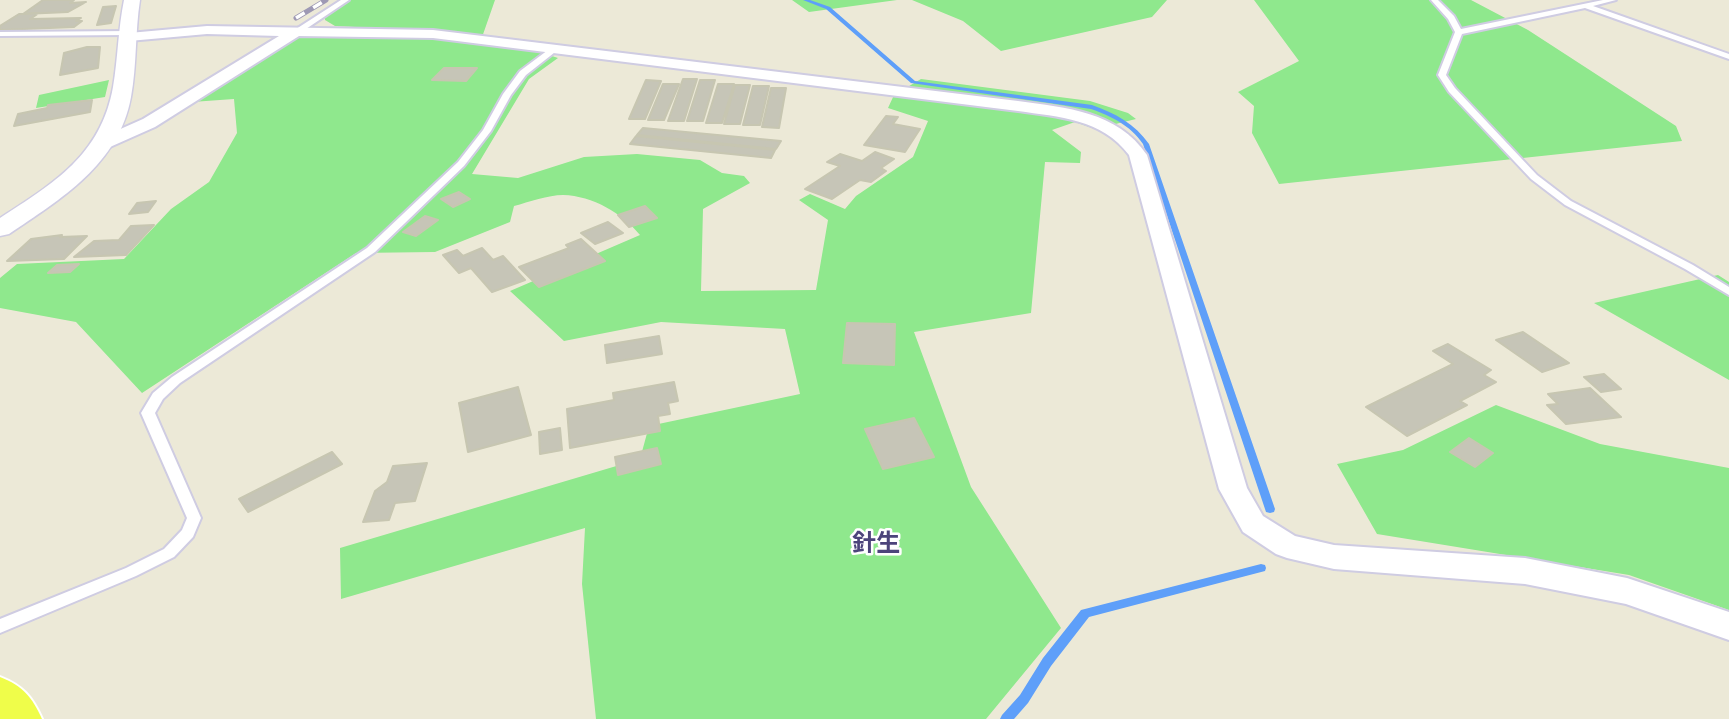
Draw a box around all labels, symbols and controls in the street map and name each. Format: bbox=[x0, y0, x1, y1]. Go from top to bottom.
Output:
district label: 針生 bbox=[852, 531, 900, 559]

